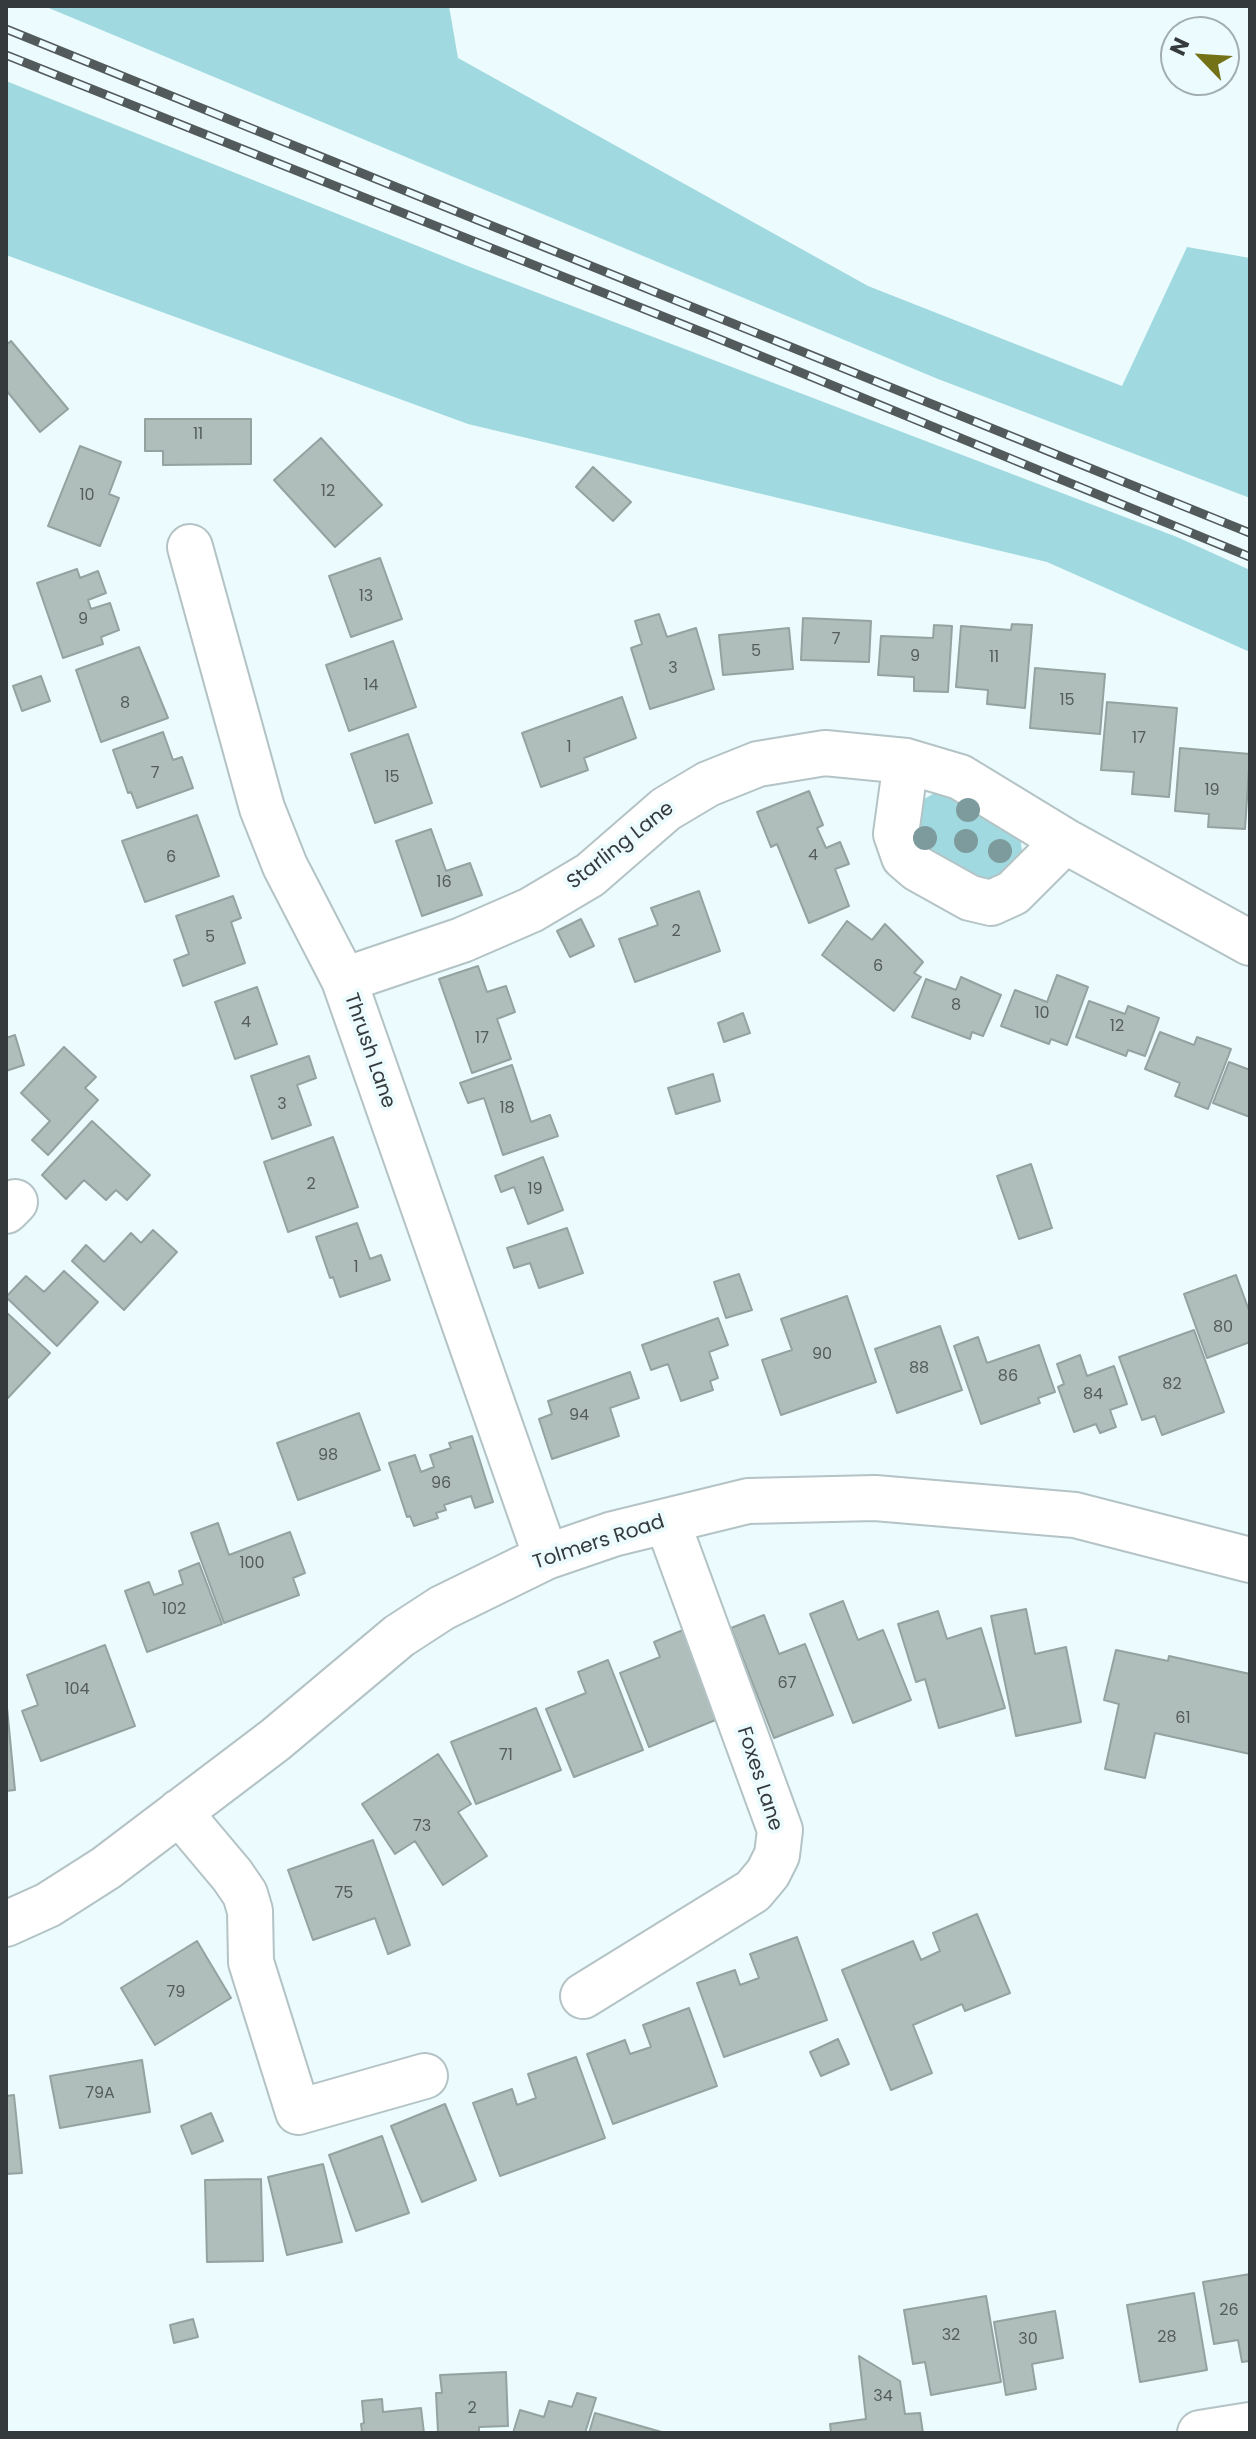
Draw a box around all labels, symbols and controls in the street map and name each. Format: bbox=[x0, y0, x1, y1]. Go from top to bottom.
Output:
north arrow bbox=[1160, 16, 1240, 96]
text: N bbox=[1162, 32, 1197, 61]
house number: 11 bbox=[193, 425, 203, 445]
house number: 12 bbox=[321, 482, 335, 502]
house number: 10 bbox=[79, 486, 95, 506]
house number: 13 bbox=[359, 587, 373, 607]
house number: 9 bbox=[78, 610, 88, 630]
house number: 7 bbox=[832, 630, 840, 650]
house number: 5 bbox=[751, 642, 761, 662]
house number: 9 bbox=[910, 647, 920, 667]
house number: 11 bbox=[989, 648, 999, 668]
house number: 3 bbox=[668, 659, 678, 679]
house number: 14 bbox=[363, 676, 379, 696]
house number: 15 bbox=[1059, 691, 1075, 711]
house number: 8 bbox=[120, 694, 130, 714]
house number: 17 bbox=[1132, 729, 1146, 749]
house number: 1 bbox=[566, 738, 572, 758]
house number: 7 bbox=[151, 764, 159, 784]
house number: 15 bbox=[384, 768, 400, 788]
house number: 19 bbox=[1204, 781, 1220, 801]
street label: Starling Lane bbox=[563, 797, 679, 895]
house number: 4 bbox=[808, 846, 818, 866]
house number: 6 bbox=[166, 848, 176, 868]
house number: 16 bbox=[436, 873, 452, 893]
house number: 2 bbox=[671, 922, 681, 942]
house number: 5 bbox=[205, 928, 215, 948]
house number: 6 bbox=[873, 957, 883, 977]
street label: Thrush Lane bbox=[338, 990, 400, 1112]
house number: 8 bbox=[951, 996, 961, 1016]
house number: 10 bbox=[1034, 1004, 1050, 1024]
house number: 4 bbox=[241, 1013, 251, 1033]
house number: 12 bbox=[1110, 1017, 1124, 1037]
house number: 17 bbox=[475, 1029, 489, 1049]
house number: 3 bbox=[277, 1095, 287, 1115]
house number: 18 bbox=[499, 1099, 515, 1119]
house number: 2 bbox=[306, 1175, 316, 1195]
house number: 19 bbox=[527, 1180, 543, 1200]
house number: 1 bbox=[353, 1258, 359, 1278]
house number: 80 bbox=[1213, 1318, 1233, 1338]
house number: 90 bbox=[812, 1345, 832, 1365]
house number: 88 bbox=[909, 1359, 929, 1379]
house number: 86 bbox=[998, 1367, 1018, 1387]
house number: 82 bbox=[1162, 1375, 1182, 1395]
house number: 84 bbox=[1083, 1385, 1103, 1405]
house number: 94 bbox=[569, 1406, 589, 1426]
house number: 98 bbox=[318, 1446, 338, 1466]
house number: 96 bbox=[431, 1474, 451, 1494]
street label: Tolmers Road bbox=[530, 1510, 668, 1576]
house number: 100 bbox=[239, 1554, 265, 1574]
house number: 102 bbox=[162, 1600, 186, 1620]
house number: 67 bbox=[778, 1674, 796, 1694]
house number: 104 bbox=[64, 1680, 90, 1700]
house number: 61 bbox=[1175, 1709, 1191, 1729]
street label: Foxes Lane bbox=[731, 1724, 787, 1834]
house number: 71 bbox=[499, 1746, 513, 1766]
house number: 73 bbox=[413, 1817, 431, 1837]
house number: 75 bbox=[335, 1884, 353, 1904]
house number: 79 bbox=[167, 1983, 185, 2003]
house number: 79A bbox=[85, 2084, 115, 2104]
house number: 26 bbox=[1219, 2301, 1239, 2321]
house number: 32 bbox=[942, 2326, 960, 2346]
house number: 28 bbox=[1157, 2328, 1177, 2348]
house number: 30 bbox=[1018, 2330, 1038, 2350]
house number: 34 bbox=[873, 2387, 893, 2407]
house number: 2 bbox=[467, 2399, 477, 2419]

